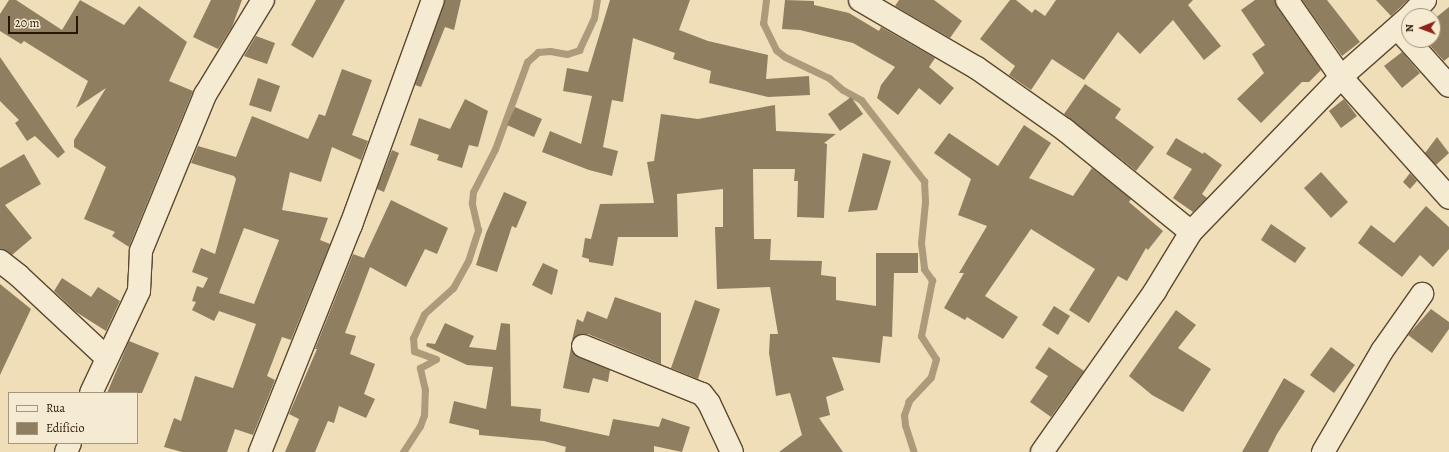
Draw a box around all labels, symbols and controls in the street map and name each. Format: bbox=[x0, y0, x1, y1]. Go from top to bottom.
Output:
scale bar bbox=[10, 8, 80, 34]
north arrow bbox=[1401, 8, 1441, 48]
text: 20 m bbox=[15, 15, 39, 31]
text: N bbox=[1402, 24, 1417, 32]
legend bbox=[8, 392, 138, 444]
text: Rua bbox=[46, 400, 65, 416]
text: Edifício bbox=[46, 420, 84, 436]

